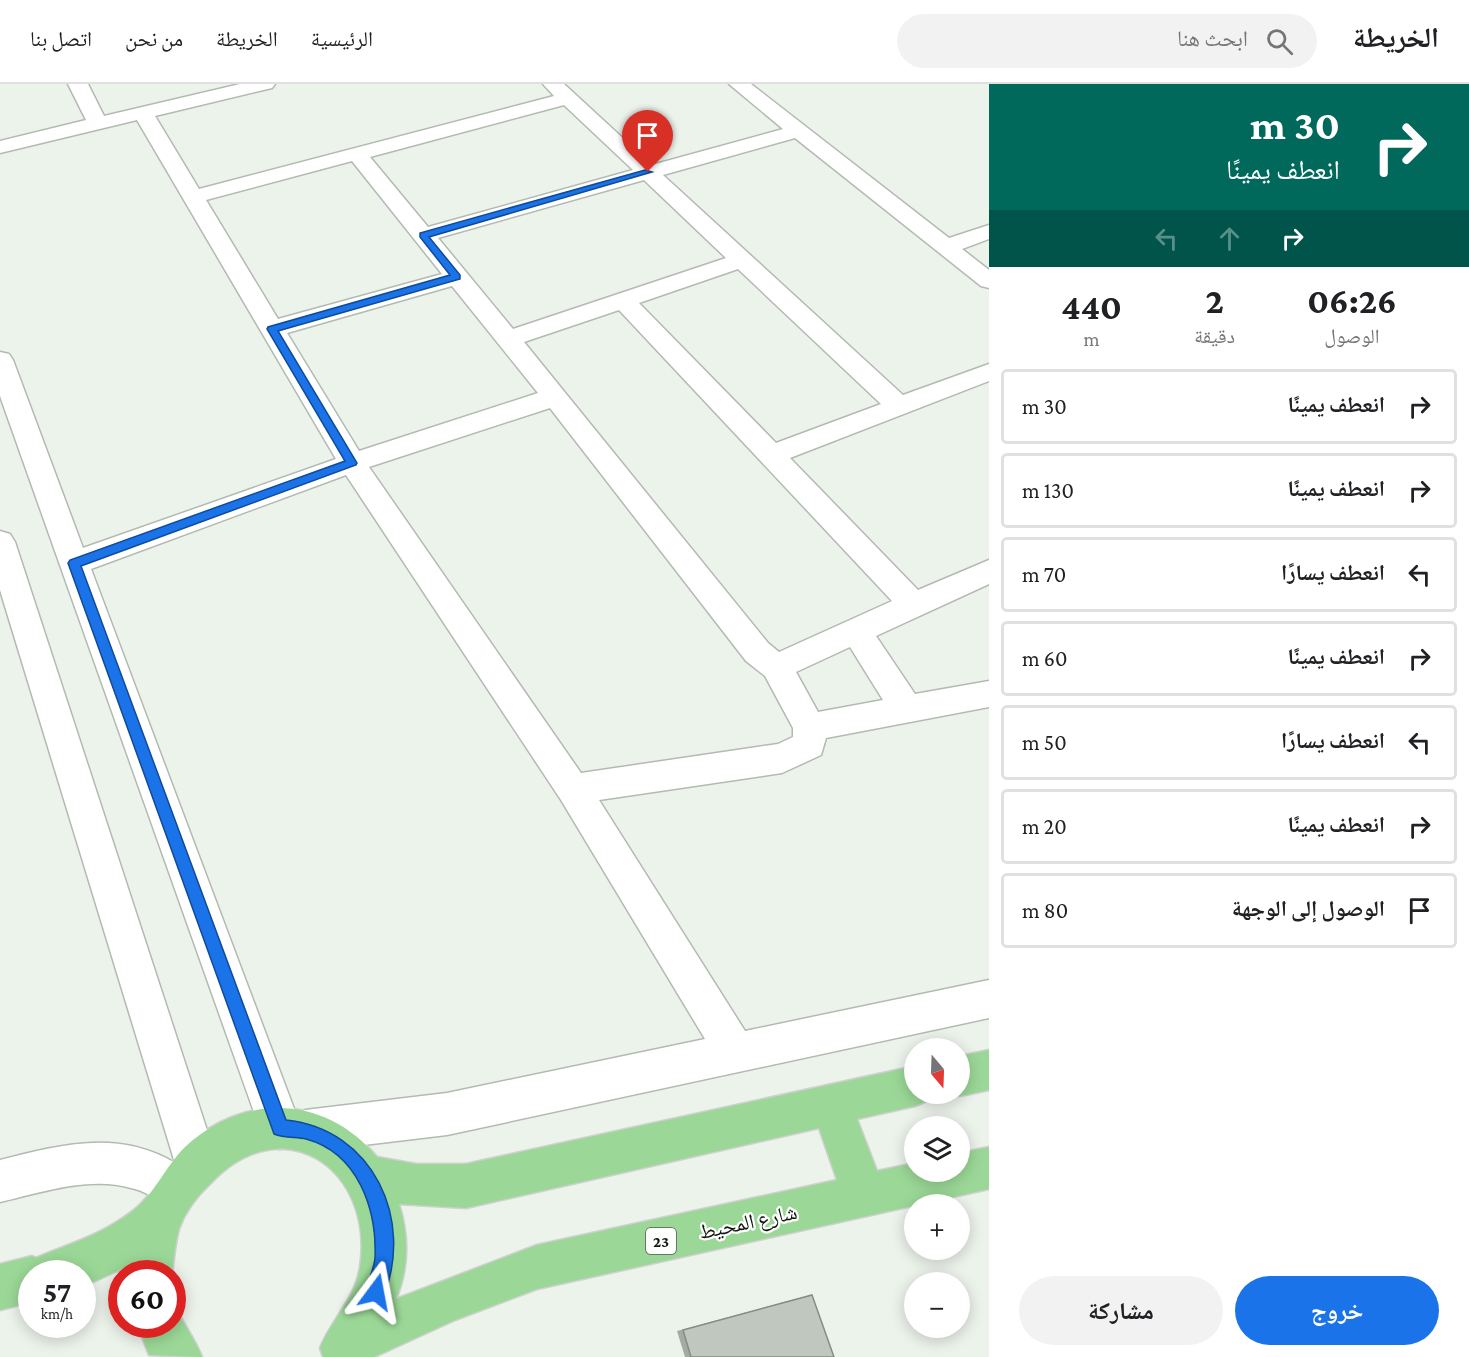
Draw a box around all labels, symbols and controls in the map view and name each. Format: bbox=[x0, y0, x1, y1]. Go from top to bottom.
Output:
search box bbox=[897, 14, 1317, 68]
text: الخريطة bbox=[1353, 22, 1439, 53]
icon: search bbox=[1263, 25, 1296, 58]
text: ابحث هنا bbox=[1177, 26, 1248, 51]
text: اتصل بنا bbox=[30, 27, 92, 51]
text: من نحن bbox=[125, 27, 183, 51]
text: الخريطة bbox=[216, 27, 278, 51]
text: الرئيسية bbox=[311, 27, 373, 51]
text: 30 m bbox=[1250, 101, 1340, 148]
icon: right bbox=[1361, 108, 1439, 186]
pin bbox=[622, 110, 673, 172]
icon: arrive bbox=[631, 119, 664, 152]
text: انعطف يمينًا bbox=[1226, 155, 1340, 185]
icon: left bbox=[1150, 222, 1183, 255]
icon: ahead bbox=[1213, 222, 1246, 255]
icon: right bbox=[1276, 222, 1309, 255]
text: 2 bbox=[1205, 281, 1224, 321]
text: 06:26 bbox=[1307, 281, 1397, 321]
text: 440 bbox=[1061, 287, 1122, 327]
text: دقيقة bbox=[1194, 325, 1235, 347]
text: الوصول bbox=[1324, 325, 1380, 347]
text: m bbox=[1084, 328, 1100, 350]
icon: right bbox=[1403, 390, 1436, 423]
text: انعطف يمينًا bbox=[1287, 392, 1385, 417]
text: 30 m bbox=[1022, 394, 1067, 419]
icon: right bbox=[1403, 474, 1436, 507]
text: انعطف يمينًا bbox=[1287, 476, 1385, 501]
text: 130 m bbox=[1022, 478, 1074, 503]
icon: left bbox=[1403, 558, 1436, 591]
text: انعطف يسارًا bbox=[1281, 560, 1385, 585]
text: 70 m bbox=[1022, 562, 1066, 587]
icon: right bbox=[1403, 642, 1436, 675]
text: انعطف يمينًا bbox=[1287, 644, 1385, 669]
text: 60 m bbox=[1022, 646, 1067, 671]
icon: left bbox=[1403, 726, 1436, 759]
text: انعطف يسارًا bbox=[1281, 728, 1385, 753]
text: 50 m bbox=[1022, 730, 1067, 755]
icon: right bbox=[1403, 810, 1436, 843]
text: انعطف يمينًا bbox=[1287, 812, 1385, 837]
text: 20 m bbox=[1022, 814, 1067, 839]
icon: arrive bbox=[1403, 894, 1436, 927]
text: الوصول إلى الوجهة bbox=[1232, 896, 1385, 921]
text: 80 m bbox=[1022, 898, 1068, 923]
north arrow bbox=[904, 1038, 970, 1104]
map controls bbox=[904, 1038, 970, 1338]
button: layers bbox=[904, 1116, 970, 1182]
button: + bbox=[904, 1194, 970, 1260]
street label: شارع المحيط bbox=[697, 1200, 800, 1245]
road number: 23 bbox=[646, 1228, 676, 1254]
speed limit sign: 60 bbox=[108, 1260, 186, 1338]
position arrow bbox=[344, 1260, 408, 1324]
button: − bbox=[904, 1272, 970, 1338]
text: 57 bbox=[43, 1275, 71, 1308]
button: مشاركة bbox=[1019, 1276, 1223, 1345]
button: خروج bbox=[1235, 1276, 1439, 1345]
text: km/h bbox=[41, 1306, 73, 1322]

